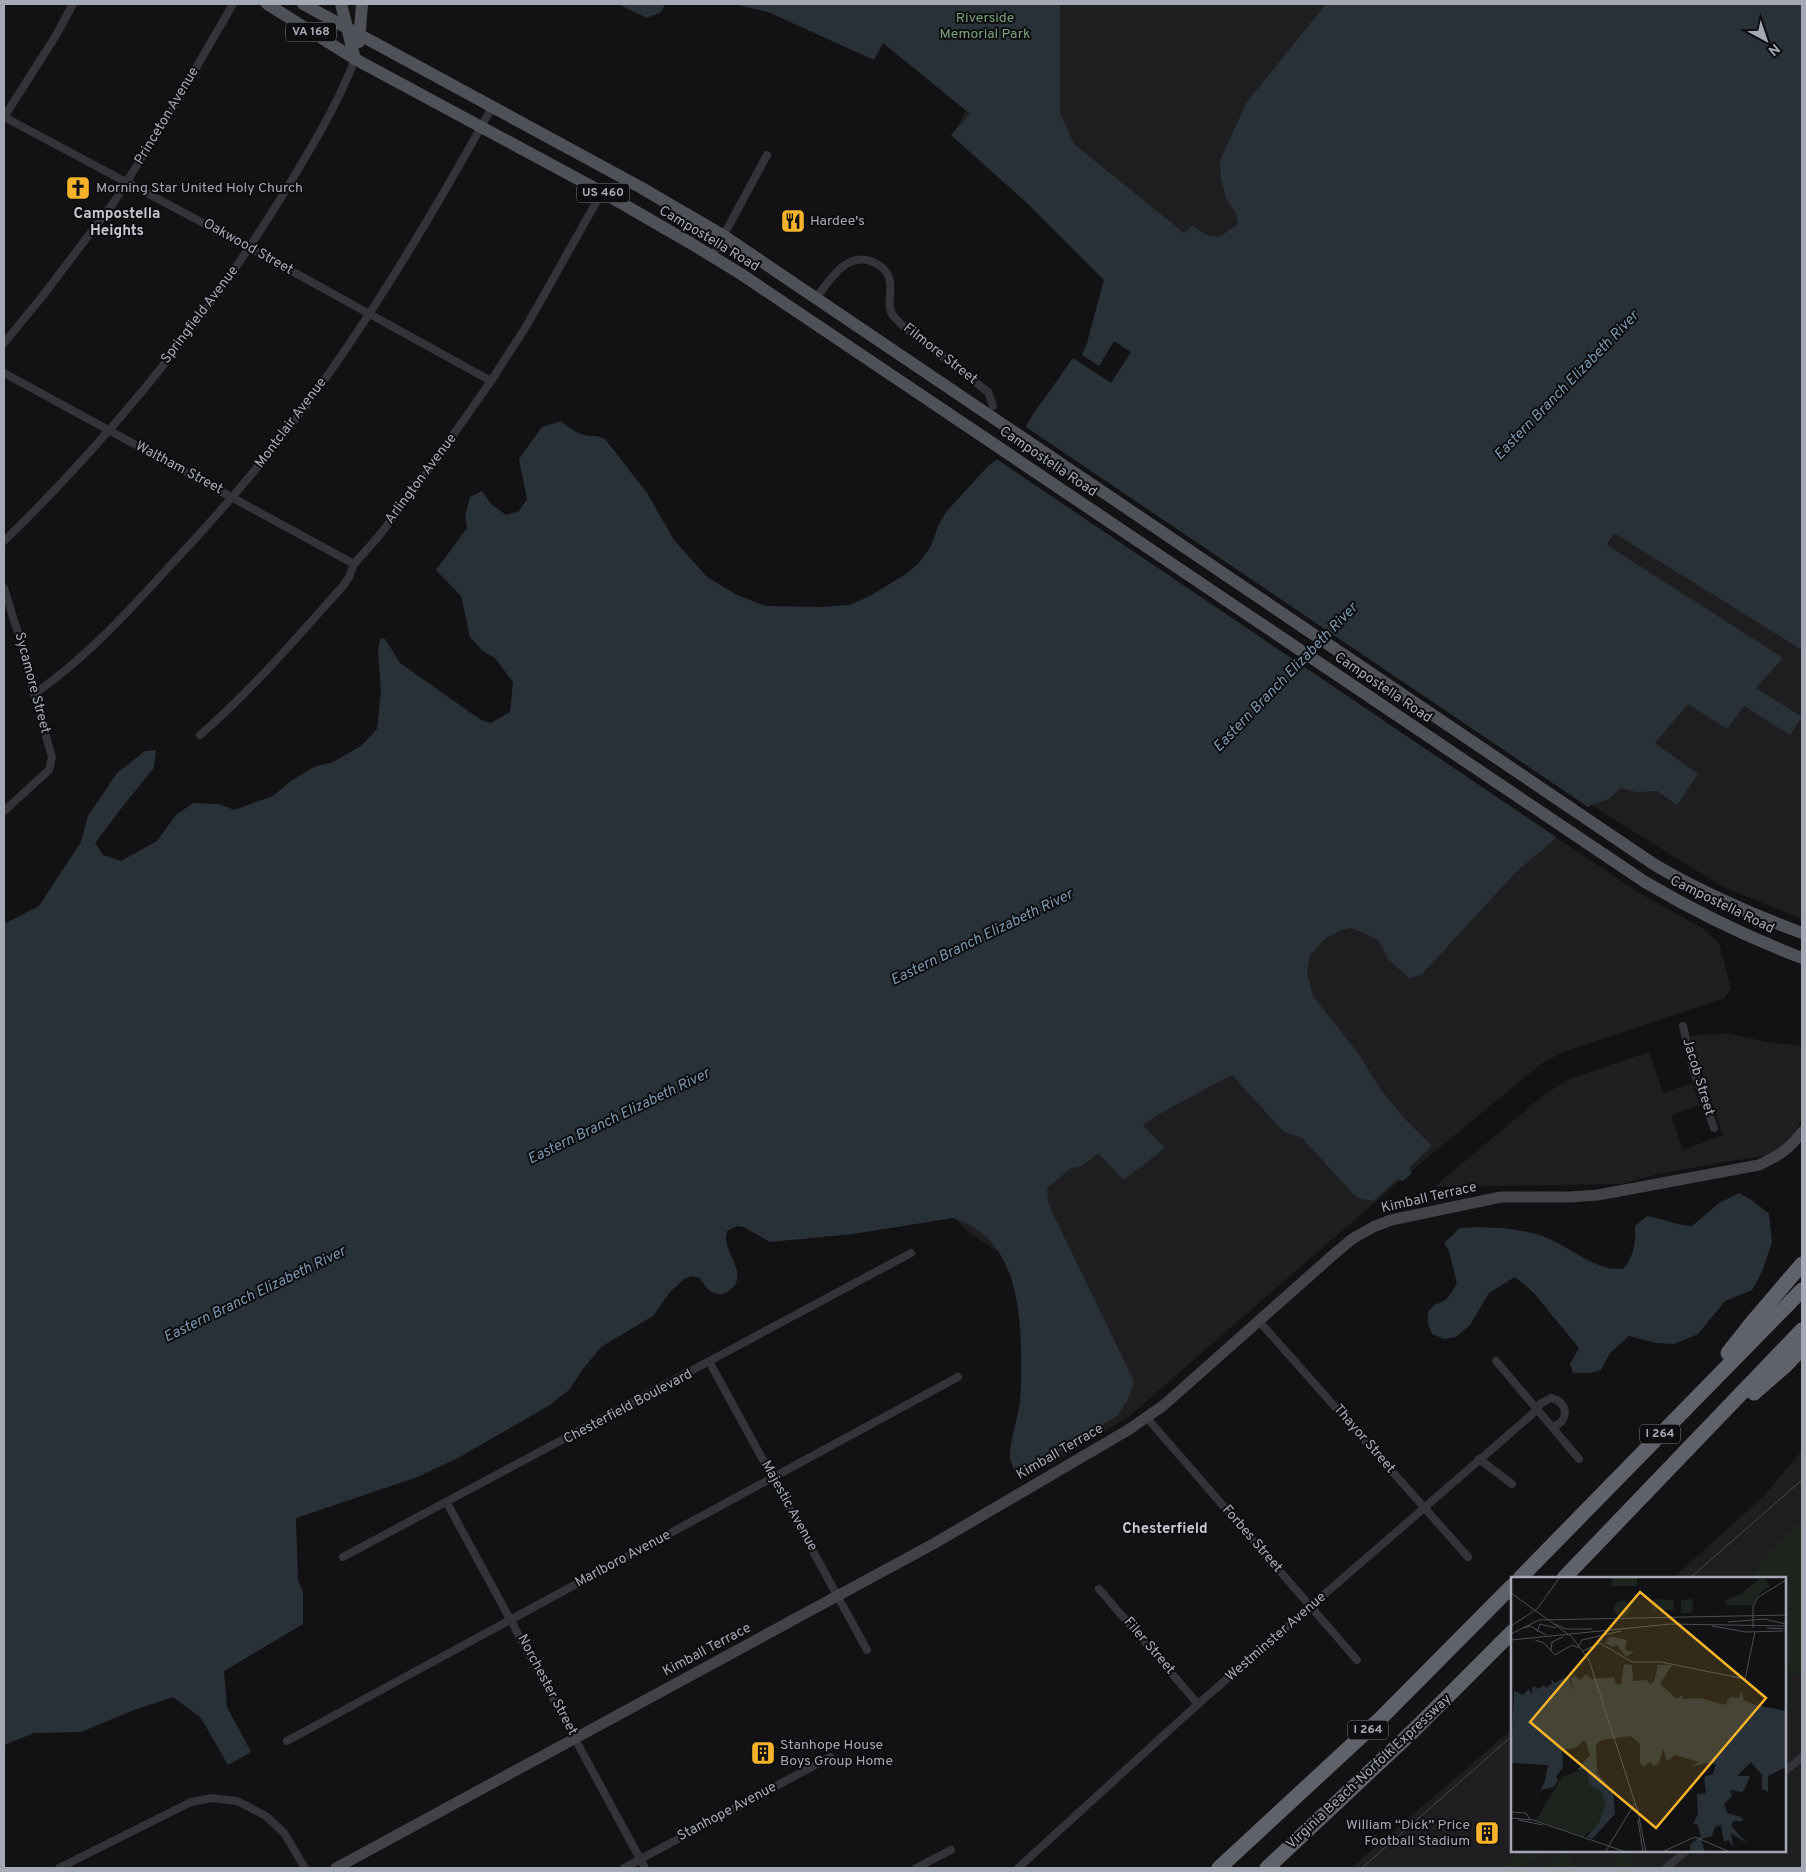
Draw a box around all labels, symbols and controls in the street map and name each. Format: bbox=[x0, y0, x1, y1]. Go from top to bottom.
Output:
park label: Riverside Memorial Park bbox=[940, 10, 1030, 43]
north arrow bbox=[1741, 15, 1791, 65]
road number: VA 168 bbox=[286, 22, 336, 42]
text: N bbox=[1764, 39, 1783, 59]
street label: Princeton Avenue bbox=[131, 64, 203, 168]
church icon: Morning Star United Holy Church bbox=[65, 175, 91, 201]
place label: Morning Star United Holy Church bbox=[96, 180, 303, 197]
road number: US 460 bbox=[577, 184, 629, 202]
street label: Campostella Road bbox=[656, 202, 762, 276]
district label: Campostella Heights bbox=[74, 205, 160, 241]
restaurant icon: Hardee's bbox=[780, 208, 806, 234]
place label: Hardee's bbox=[810, 213, 865, 230]
street label: Oakwood Street bbox=[200, 215, 296, 279]
street label: Springfield Avenue bbox=[158, 263, 242, 367]
water label: Eastern Branch Elizabeth River bbox=[1491, 306, 1644, 465]
street label: Filmore Street bbox=[900, 320, 980, 388]
street label: Montclair Avenue bbox=[252, 375, 330, 471]
street label: Campostella Road bbox=[996, 423, 1100, 501]
street label: Arlington Avenue bbox=[382, 431, 460, 527]
street label: Waltham Street bbox=[132, 438, 226, 498]
water label: Eastern Branch Elizabeth River bbox=[1210, 598, 1363, 757]
street label: Sycamore Street bbox=[10, 631, 54, 735]
street label: Campostella Road bbox=[1331, 649, 1435, 727]
street label: Campostella Road bbox=[1667, 872, 1777, 938]
water label: Eastern Branch Elizabeth River bbox=[888, 885, 1077, 990]
street label: Jacob Street bbox=[1678, 1036, 1718, 1118]
water label: Eastern Branch Elizabeth River bbox=[525, 1064, 714, 1169]
street label: Kimball Terrace bbox=[1380, 1179, 1478, 1217]
water label: Eastern Branch Elizabeth River bbox=[161, 1242, 350, 1347]
street label: Chesterfield Boulevard bbox=[561, 1366, 695, 1448]
street label: Thayor Street bbox=[1329, 1401, 1399, 1477]
street label: Kimball Terrace bbox=[1014, 1420, 1106, 1484]
road number: I 264 bbox=[1640, 1425, 1680, 1444]
street label: Majestic Avenue bbox=[757, 1458, 821, 1554]
street label: Forbes Street bbox=[1218, 1502, 1286, 1576]
district label: Chesterfield bbox=[1122, 1520, 1208, 1539]
street label: Marlboro Avenue bbox=[572, 1527, 674, 1591]
inset map bbox=[1511, 1577, 1786, 1852]
street label: Westminster Avenue bbox=[1222, 1589, 1330, 1685]
street label: Filer Street bbox=[1120, 1614, 1178, 1678]
street label: Kimball Terrace bbox=[660, 1620, 754, 1680]
street label: Norchester Street bbox=[513, 1632, 581, 1738]
street label: Virginia Beach-Norfolk Expressway bbox=[1283, 1691, 1455, 1853]
road number: I 264 bbox=[1348, 1720, 1388, 1740]
place label: Stanhope House Boys Group Home bbox=[780, 1737, 893, 1770]
building icon: Stanhope House Boys Group Home bbox=[750, 1740, 776, 1766]
street label: Stanhope Avenue bbox=[675, 1779, 779, 1845]
place label: William “Dick” Price Football Stadium bbox=[1346, 1817, 1470, 1850]
building icon: William “Dick” Price Football Stadium bbox=[1474, 1820, 1500, 1846]

